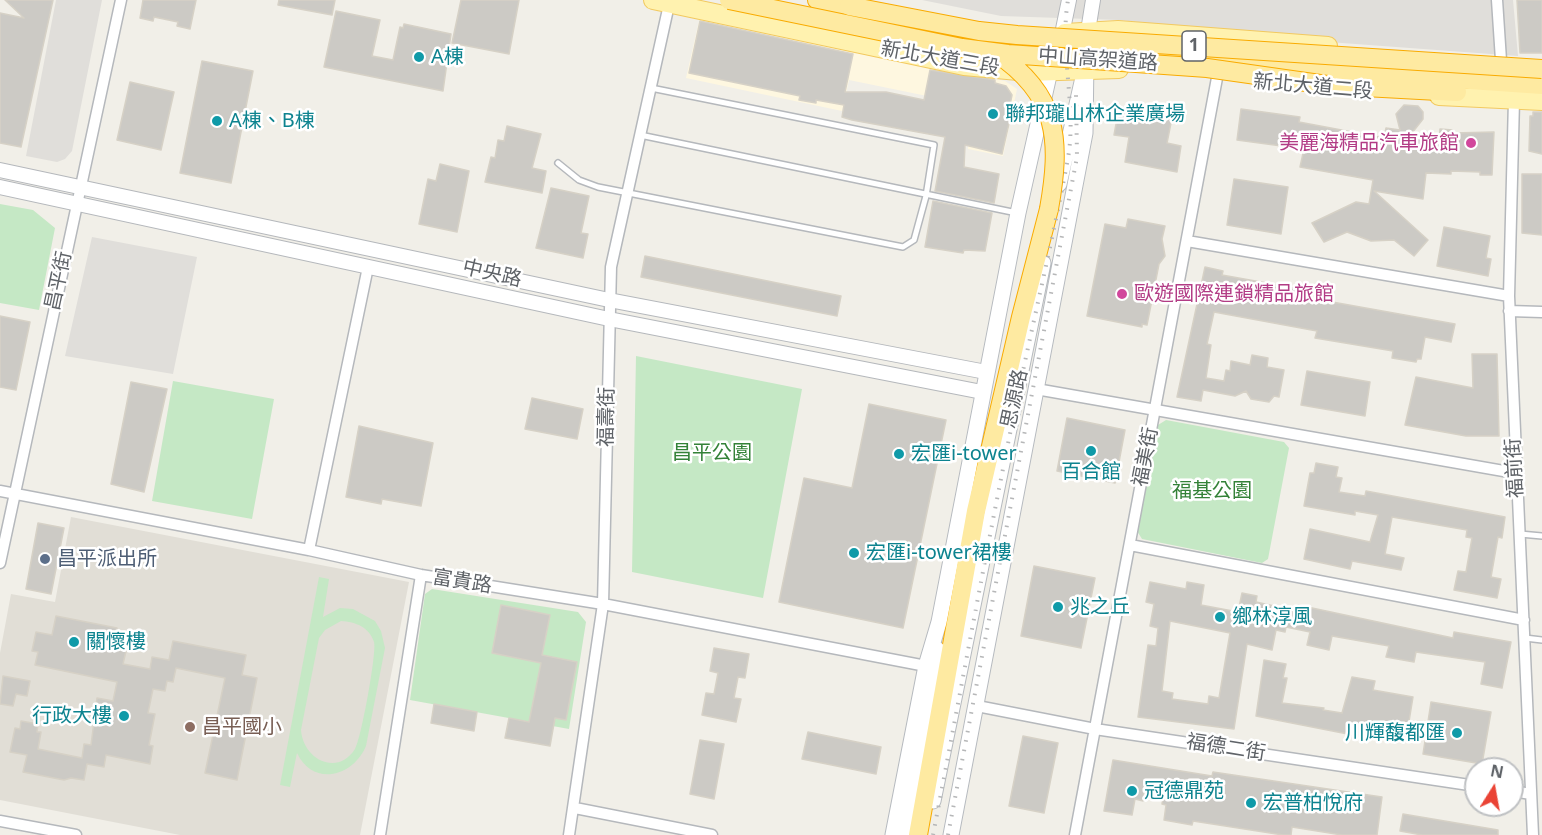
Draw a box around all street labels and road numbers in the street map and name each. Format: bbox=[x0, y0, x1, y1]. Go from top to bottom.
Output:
road number: 1 bbox=[1182, 31, 1206, 61]
street label: 新北大道三段 bbox=[879, 37, 1001, 81]
street label: 中山高架道路 bbox=[1037, 44, 1159, 76]
street label: 新北大道二段 bbox=[1252, 70, 1374, 104]
street label: 昌平街 bbox=[41, 249, 77, 313]
street label: 中央路 bbox=[460, 256, 524, 292]
street label: 思源路 bbox=[997, 367, 1033, 431]
street label: 福壽街 bbox=[594, 387, 620, 447]
street label: 福美街 bbox=[1128, 425, 1164, 489]
street label: 福前街 bbox=[1501, 437, 1529, 499]
street label: 富貴路 bbox=[430, 565, 494, 599]
street label: 福德二街 bbox=[1185, 730, 1267, 766]

